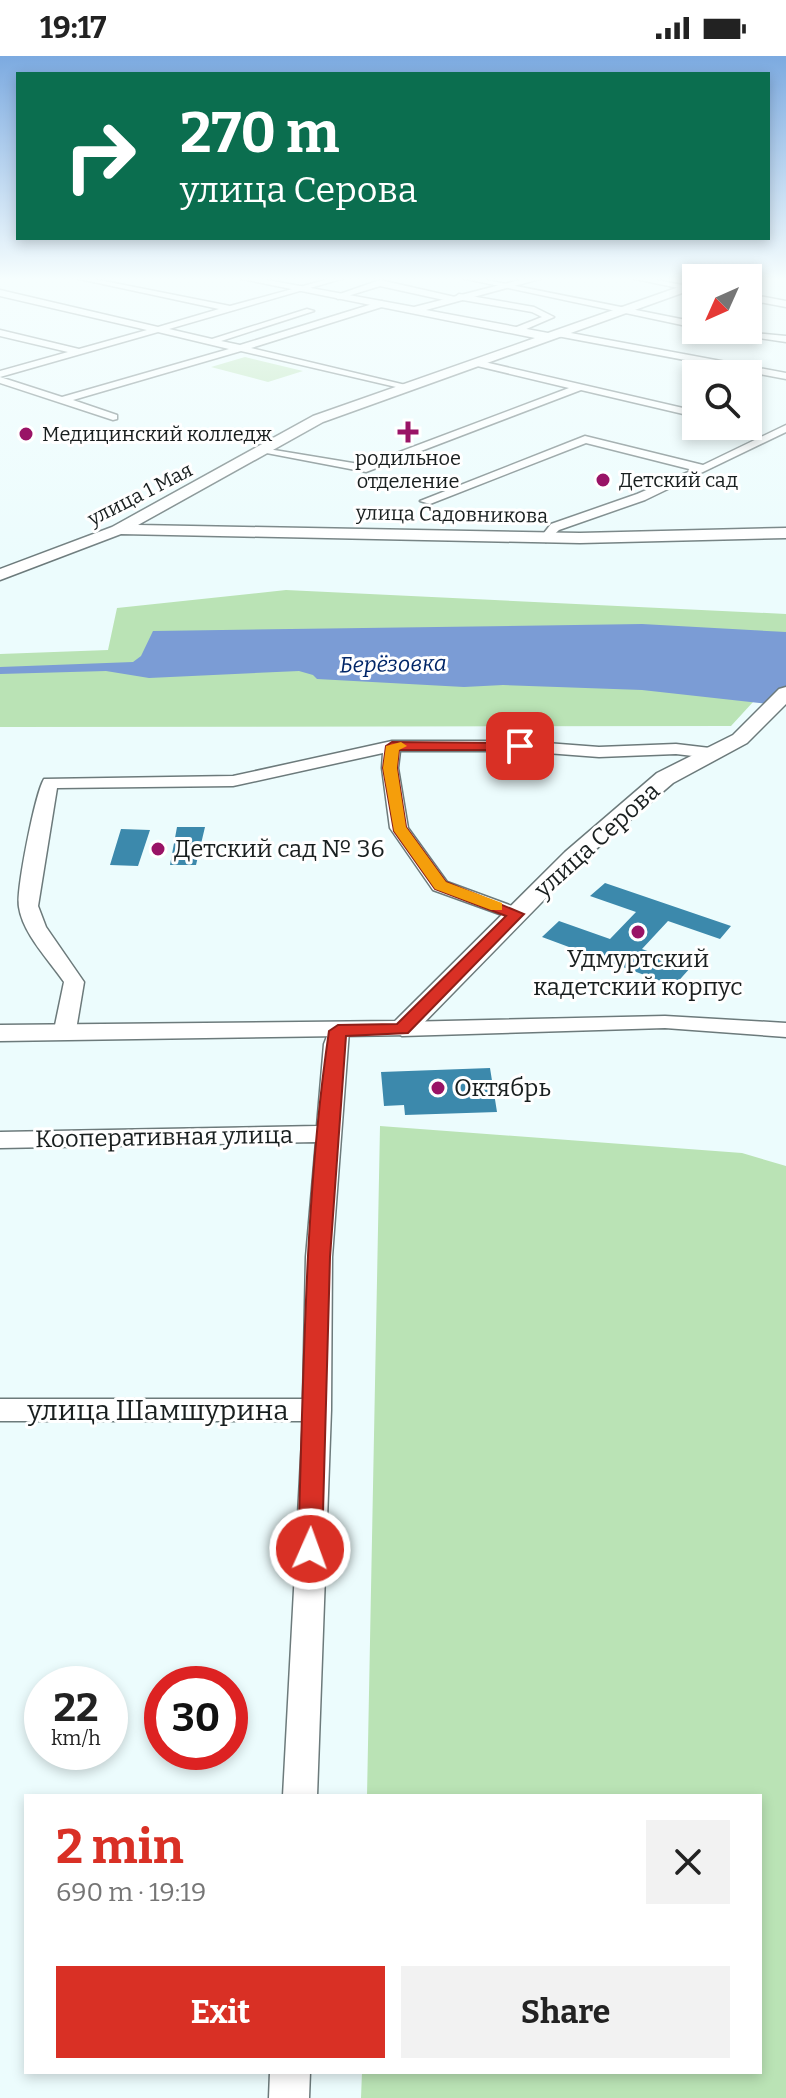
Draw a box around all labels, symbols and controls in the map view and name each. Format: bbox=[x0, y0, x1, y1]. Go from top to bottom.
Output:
text: 19:17 bbox=[40, 10, 106, 46]
text: 270 m bbox=[180, 100, 340, 167]
icon: right bbox=[48, 104, 152, 208]
text: улица Серова bbox=[180, 168, 418, 212]
north arrow bbox=[682, 264, 762, 344]
map controls bbox=[682, 264, 762, 440]
button: search bbox=[682, 360, 762, 440]
marker: родильное отделение bbox=[397, 421, 419, 443]
place label: Медицинский колледж bbox=[42, 422, 272, 446]
marker: Медицинский колледж bbox=[17, 425, 35, 443]
place label: родильное отделение bbox=[355, 446, 461, 493]
street label: улица 1 Мая bbox=[83, 457, 196, 531]
place label: Детский сад bbox=[619, 468, 738, 492]
marker: Детский сад bbox=[594, 471, 612, 489]
street label: улица Садовникова bbox=[355, 500, 548, 528]
water label: Берёзовка bbox=[339, 650, 447, 678]
pin bbox=[486, 712, 554, 780]
icon: arrive bbox=[498, 724, 542, 768]
street label: улица Серова bbox=[528, 777, 665, 904]
place label: Детский сад № 36 bbox=[174, 835, 384, 863]
marker: Детский сад № 36 bbox=[149, 840, 167, 858]
marker: Удмуртский кадетский корпус bbox=[629, 923, 647, 941]
place label: Удмуртский кадетский корпус bbox=[533, 945, 743, 1001]
place label: Октябрь bbox=[454, 1074, 551, 1102]
marker: Октябрь bbox=[429, 1079, 447, 1097]
street label: Кооперативная улица bbox=[35, 1121, 293, 1153]
street label: улица Шамшурина bbox=[26, 1394, 289, 1427]
position arrow bbox=[268, 1507, 352, 1591]
speed limit sign: 30 bbox=[144, 1666, 248, 1770]
text: 22 bbox=[53, 1684, 99, 1732]
text: km/h bbox=[51, 1726, 101, 1750]
text: 2 min bbox=[56, 1818, 184, 1876]
button: close bbox=[646, 1820, 730, 1904]
text: 690 m · 19:19 bbox=[56, 1877, 206, 1908]
button: Exit bbox=[56, 1966, 385, 2058]
button: Share bbox=[401, 1966, 730, 2058]

